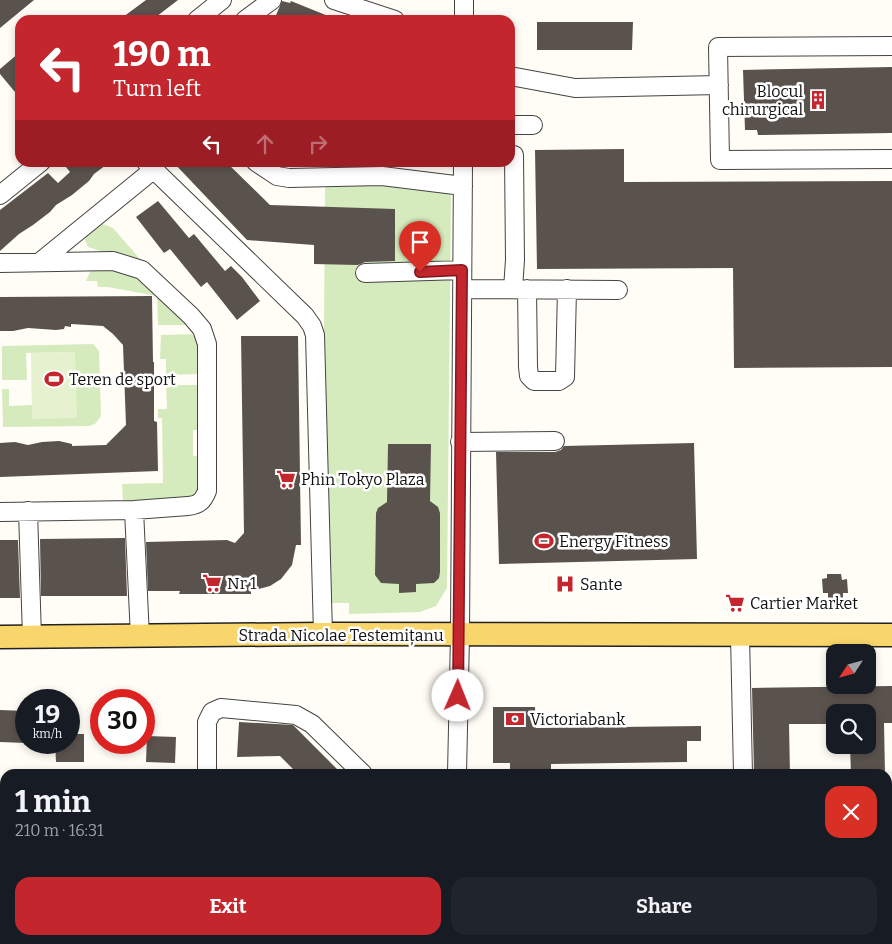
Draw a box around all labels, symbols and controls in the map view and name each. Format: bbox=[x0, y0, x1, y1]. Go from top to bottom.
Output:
text: 190 m bbox=[113, 33, 211, 75]
icon: left bbox=[30, 35, 95, 100]
text: Turn left bbox=[113, 75, 201, 102]
place label: Blocul chirurgical bbox=[722, 82, 803, 119]
building icon: Blocul chirurgical bbox=[807, 89, 829, 111]
icon: left bbox=[198, 130, 226, 158]
icon: ahead bbox=[251, 130, 279, 158]
icon: right bbox=[304, 130, 332, 158]
pin bbox=[399, 221, 441, 272]
icon: arrive bbox=[406, 228, 434, 256]
sports icon: Teren de sport bbox=[43, 368, 65, 390]
place label: Teren de sport bbox=[69, 370, 176, 389]
supermarket icon: Phin Tokyo Plaza bbox=[275, 468, 297, 490]
place label: Phin Tokyo Plaza bbox=[301, 470, 425, 489]
sports icon: Energy Fitness bbox=[533, 530, 555, 552]
place label: Energy Fitness bbox=[559, 532, 668, 551]
supermarket icon: Nr 1 bbox=[201, 572, 223, 594]
hospital icon: Sante bbox=[554, 573, 576, 595]
place label: Nr 1 bbox=[227, 574, 257, 593]
place label: Sante bbox=[580, 575, 622, 594]
supermarket icon: Cartier Market bbox=[724, 592, 746, 614]
place label: Cartier Market bbox=[750, 594, 858, 613]
street label: Strada Nicolae Testemițanu bbox=[238, 626, 444, 646]
north arrow bbox=[826, 644, 876, 694]
map controls bbox=[826, 644, 876, 754]
position arrow bbox=[431, 669, 483, 721]
speed limit sign: 30 bbox=[90, 689, 155, 754]
text: 19 bbox=[35, 700, 60, 730]
button: search bbox=[826, 704, 876, 754]
bank icon: Victoriabank bbox=[504, 708, 526, 730]
place label: Victoriabank bbox=[530, 710, 625, 729]
text: km/h bbox=[33, 727, 62, 741]
text: 1 min bbox=[15, 784, 91, 820]
button: close bbox=[825, 786, 877, 838]
text: 210 m · 16:31 bbox=[15, 821, 104, 840]
button: Exit bbox=[15, 877, 441, 935]
button: Share bbox=[451, 877, 877, 935]

